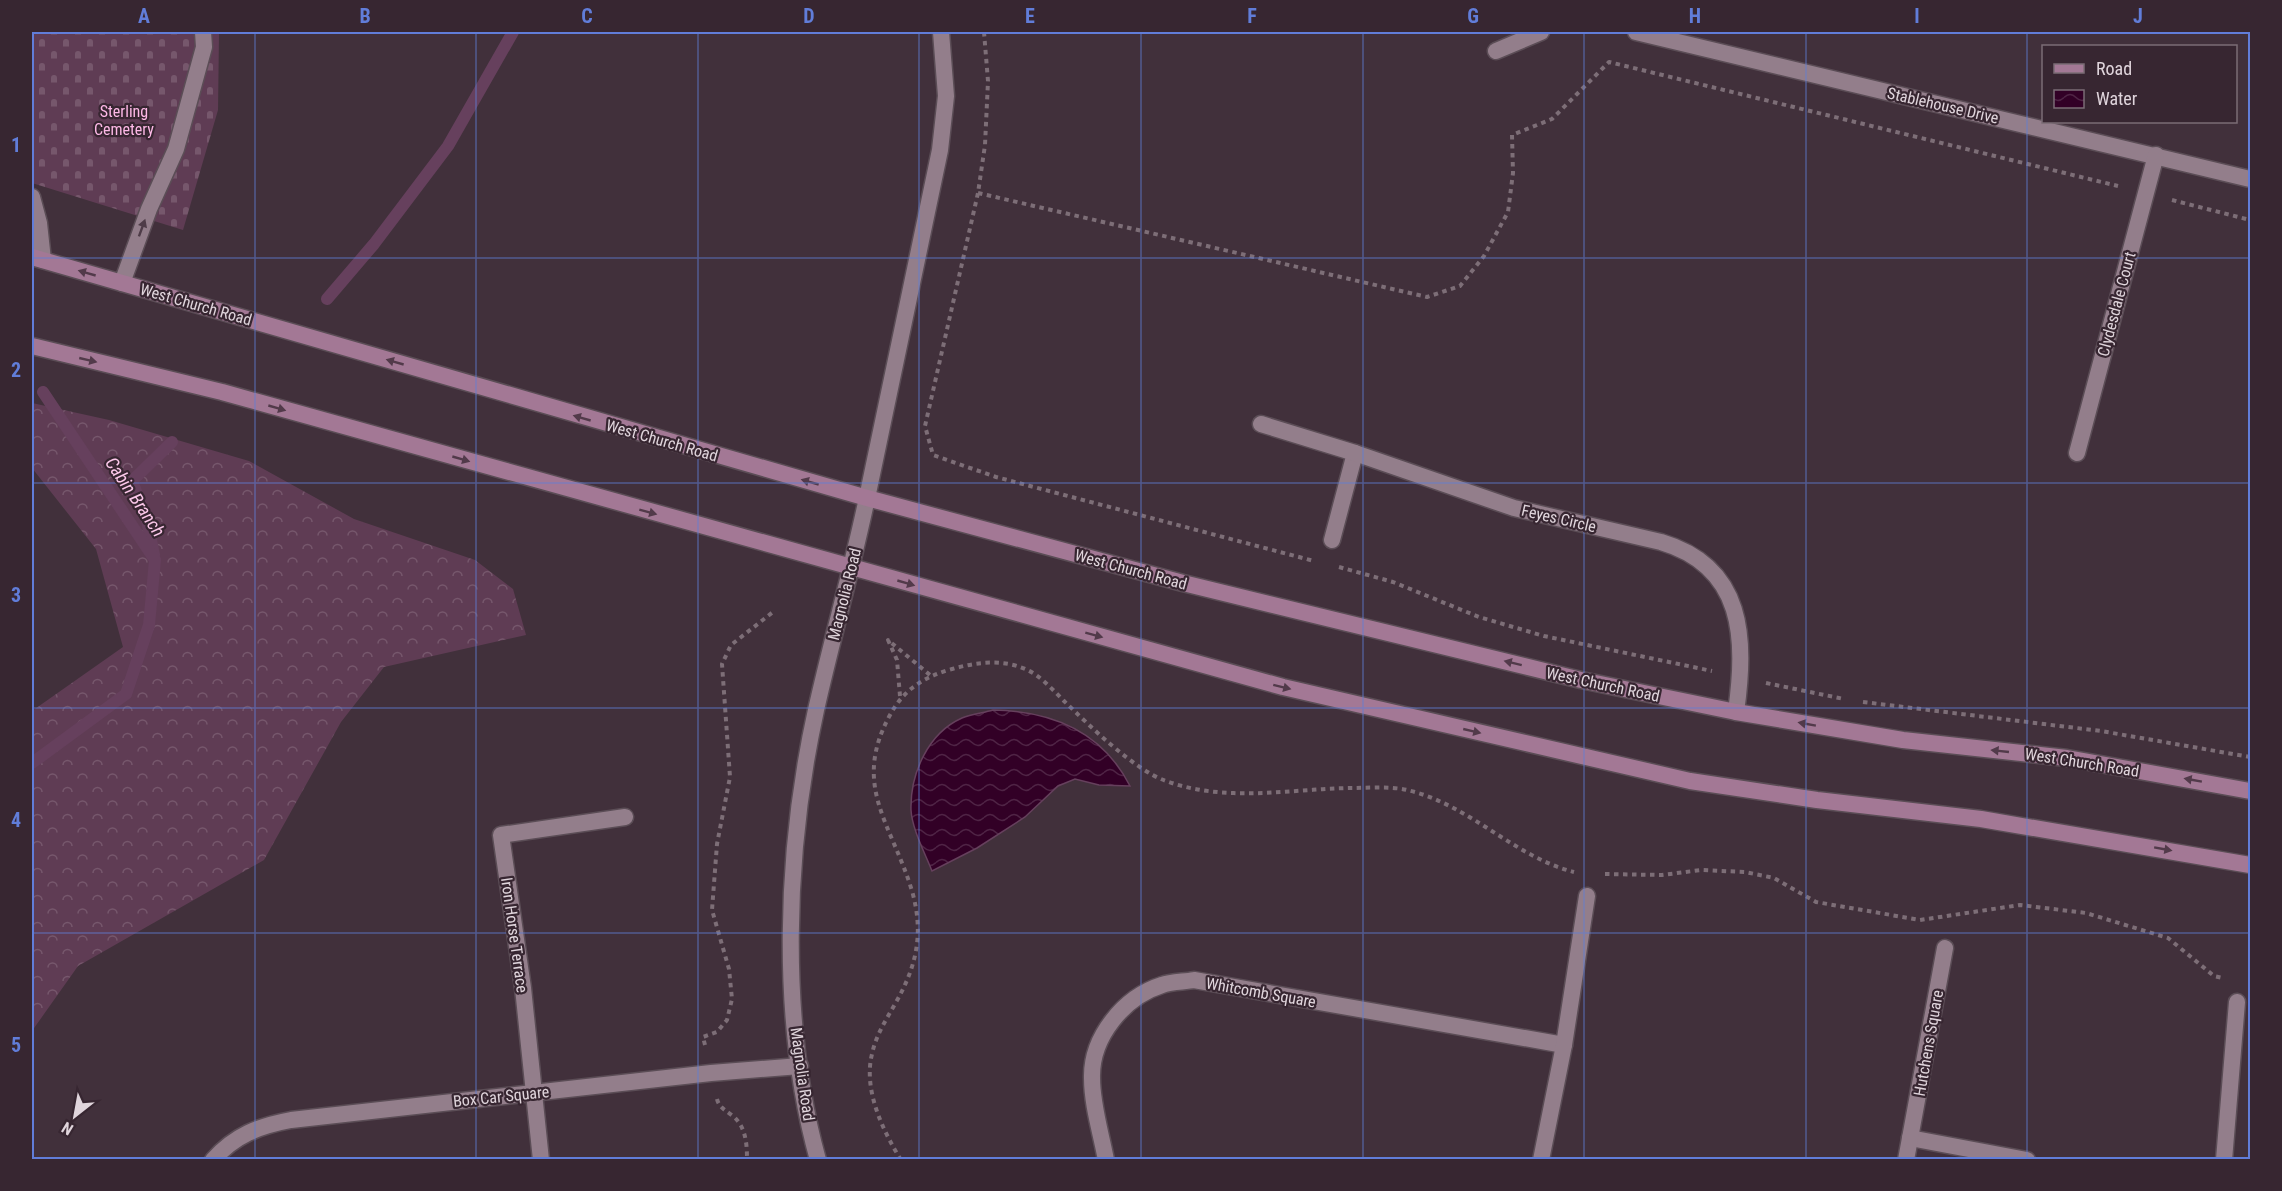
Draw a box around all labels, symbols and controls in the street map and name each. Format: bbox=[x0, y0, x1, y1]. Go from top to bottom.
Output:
text: A bbox=[138, 4, 150, 28]
text: B bbox=[359, 4, 371, 28]
text: C bbox=[581, 4, 593, 28]
text: D bbox=[803, 4, 815, 28]
text: E bbox=[1025, 4, 1035, 28]
text: F bbox=[1247, 4, 1257, 28]
text: G bbox=[1467, 4, 1479, 28]
text: H bbox=[1689, 4, 1701, 28]
text: I bbox=[1914, 4, 1920, 28]
text: J bbox=[2133, 4, 2143, 28]
legend bbox=[2042, 45, 2237, 123]
text: Road bbox=[2096, 58, 2132, 79]
street label: Stablehouse Drive bbox=[1885, 83, 2000, 128]
text: Water bbox=[2096, 88, 2138, 109]
park label: Sterling Cemetery bbox=[94, 102, 154, 139]
text: 1 bbox=[11, 133, 21, 157]
one-way arrow bbox=[138, 219, 148, 237]
street label: Clydesdale Court bbox=[2093, 250, 2140, 358]
one-way arrow bbox=[78, 267, 96, 277]
street label: West Church Road bbox=[138, 279, 254, 330]
one-way arrow bbox=[79, 356, 98, 366]
one-way arrow bbox=[386, 357, 404, 367]
text: 2 bbox=[11, 358, 21, 382]
one-way arrow bbox=[269, 404, 287, 413]
one-way arrow bbox=[573, 413, 591, 422]
street label: West Church Road bbox=[604, 415, 720, 466]
water label: Cabin Branch bbox=[101, 453, 170, 540]
one-way arrow bbox=[452, 455, 470, 465]
one-way arrow bbox=[801, 477, 819, 486]
street label: Feyes Circle bbox=[1520, 501, 1598, 536]
one-way arrow bbox=[639, 508, 658, 518]
street label: West Church Road bbox=[1073, 545, 1189, 594]
street label: Magnolia Road bbox=[824, 546, 865, 642]
one-way arrow bbox=[897, 579, 915, 588]
text: 3 bbox=[11, 583, 21, 607]
one-way arrow bbox=[1085, 631, 1103, 640]
one-way arrow bbox=[1504, 658, 1523, 668]
street label: West Church Road bbox=[1545, 663, 1661, 706]
one-way arrow bbox=[1273, 683, 1291, 692]
one-way arrow bbox=[1798, 719, 1817, 728]
one-way arrow bbox=[1463, 727, 1482, 736]
street label: West Church Road bbox=[2023, 744, 2140, 781]
one-way arrow bbox=[1991, 746, 2010, 756]
one-way arrow bbox=[2183, 776, 2202, 785]
text: 4 bbox=[11, 808, 21, 832]
one-way arrow bbox=[2154, 845, 2173, 854]
street label: Iron Horse Terrace bbox=[497, 876, 532, 994]
street label: Whitcomb Square bbox=[1204, 973, 1317, 1012]
street label: Hutchens Square bbox=[1910, 988, 1947, 1098]
street label: Magnolia Road bbox=[787, 1026, 818, 1122]
text: 5 bbox=[11, 1033, 21, 1057]
street label: Box Car Square bbox=[452, 1082, 550, 1111]
north arrow bbox=[45, 1086, 105, 1146]
text: N bbox=[58, 1118, 77, 1139]

